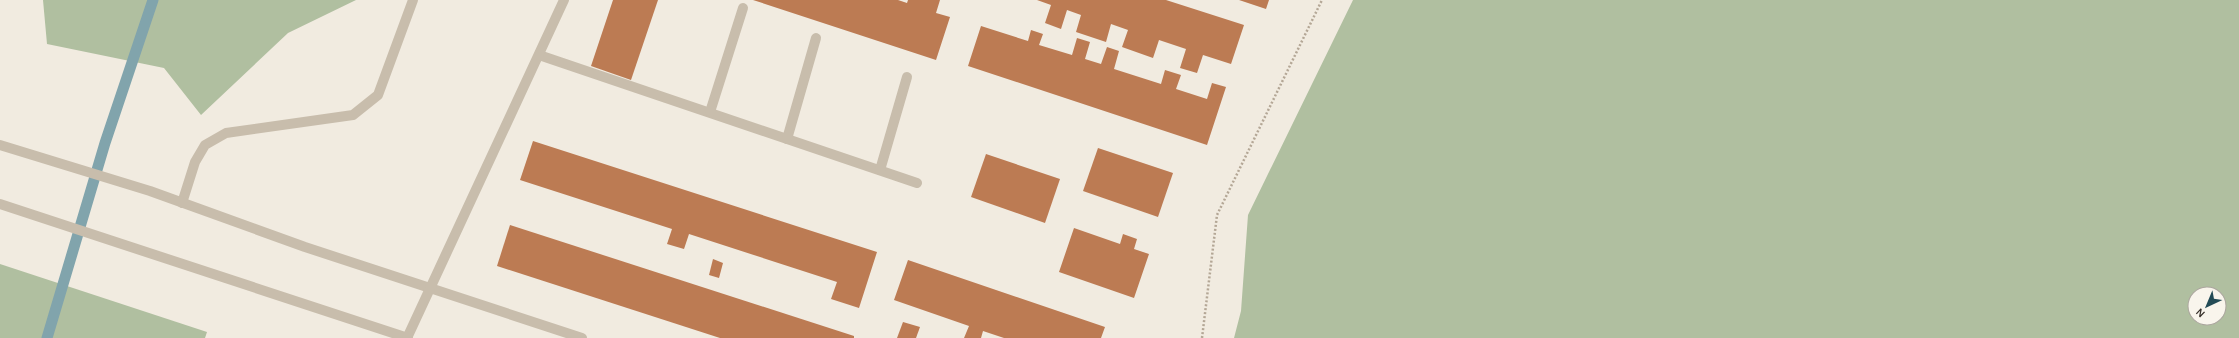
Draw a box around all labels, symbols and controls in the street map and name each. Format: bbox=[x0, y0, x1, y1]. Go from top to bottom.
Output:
north arrow bbox=[2187, 286, 2227, 326]
text: N bbox=[2193, 305, 2208, 320]

